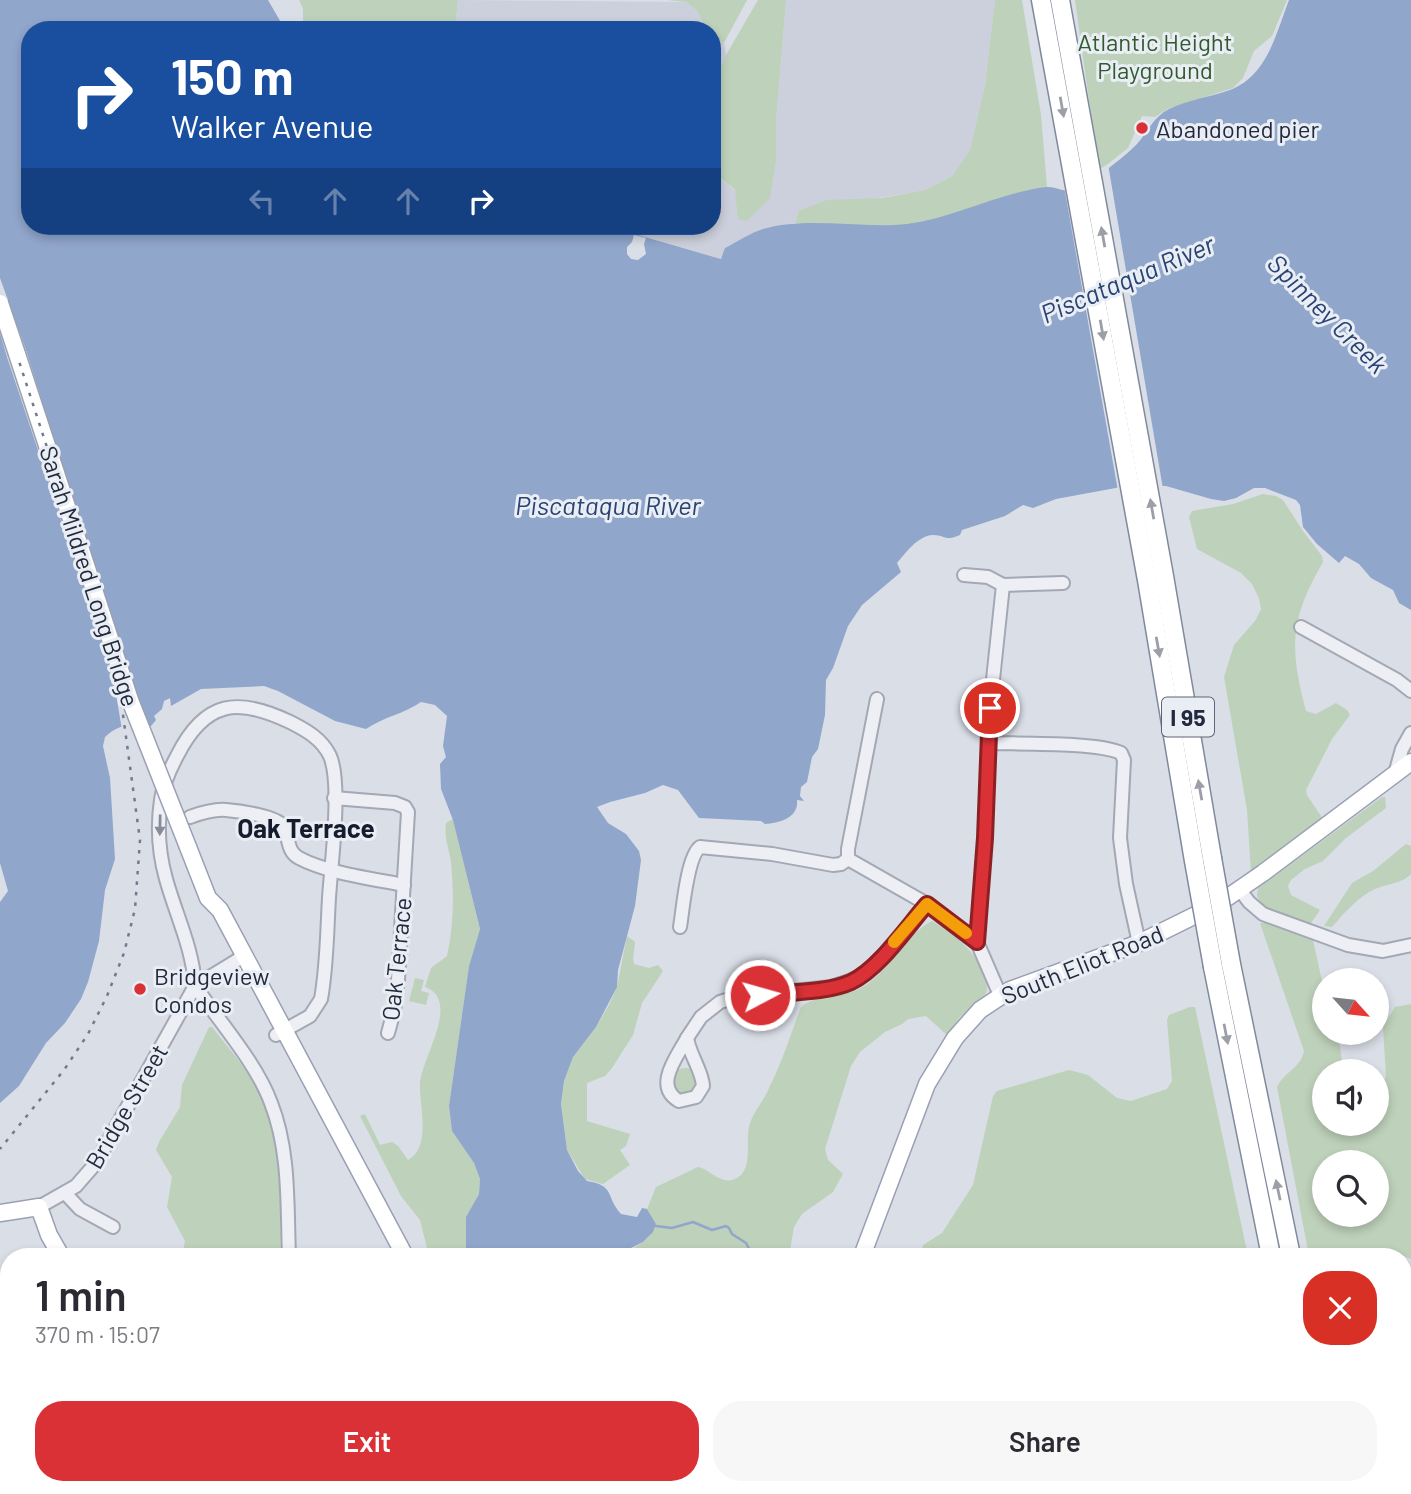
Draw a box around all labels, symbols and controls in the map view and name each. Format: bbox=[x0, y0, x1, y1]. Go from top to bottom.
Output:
park label: Atlantic Height Playground bbox=[1078, 27, 1233, 84]
text: 150 m bbox=[171, 46, 293, 105]
icon: right bbox=[56, 49, 147, 140]
one-way arrow bbox=[1057, 96, 1068, 118]
text: Walker Avenue bbox=[171, 106, 374, 144]
place label: Abandoned pier bbox=[1156, 114, 1320, 143]
marker: Abandoned pier bbox=[1134, 120, 1150, 136]
icon: left bbox=[243, 182, 281, 220]
icon: ahead bbox=[316, 182, 354, 220]
icon: ahead bbox=[389, 182, 427, 220]
icon: right bbox=[462, 182, 500, 220]
one-way arrow bbox=[1098, 226, 1109, 248]
water label: Piscataqua River bbox=[1036, 227, 1219, 329]
water label: Spinney Creek bbox=[1262, 247, 1394, 379]
one-way arrow bbox=[1097, 320, 1108, 342]
street label: Sarah Mildred Long Bridge bbox=[34, 442, 146, 710]
water label: Piscataqua River bbox=[515, 489, 702, 520]
one-way arrow bbox=[1146, 498, 1157, 520]
one-way arrow bbox=[1153, 636, 1164, 658]
pin bbox=[960, 678, 1020, 738]
icon: arrive bbox=[971, 689, 1009, 727]
road number: I 95 bbox=[1162, 698, 1214, 736]
one-way arrow bbox=[1194, 779, 1205, 801]
district label: Oak Terrace bbox=[237, 812, 375, 843]
one-way arrow bbox=[154, 815, 165, 837]
street label: Oak Terrace bbox=[375, 896, 417, 1022]
street label: South Eliot Road bbox=[997, 918, 1167, 1010]
position arrow bbox=[723, 958, 797, 1032]
place label: Bridgeview Condos bbox=[154, 961, 270, 1018]
north arrow bbox=[1312, 968, 1390, 1045]
map controls bbox=[1312, 968, 1389, 1227]
marker: Bridgeview Condos bbox=[132, 981, 148, 997]
one-way arrow bbox=[1221, 1023, 1232, 1045]
street label: Bridge Street bbox=[79, 1039, 173, 1173]
button: sound bbox=[1312, 1059, 1389, 1136]
button: search bbox=[1312, 1150, 1389, 1227]
one-way arrow bbox=[1272, 1179, 1283, 1201]
text: 1 min bbox=[35, 1269, 127, 1319]
button: close bbox=[1303, 1271, 1377, 1345]
text: 370 m · 15:07 bbox=[35, 1320, 160, 1348]
button: Exit bbox=[35, 1401, 699, 1481]
button: Share bbox=[713, 1401, 1377, 1481]

